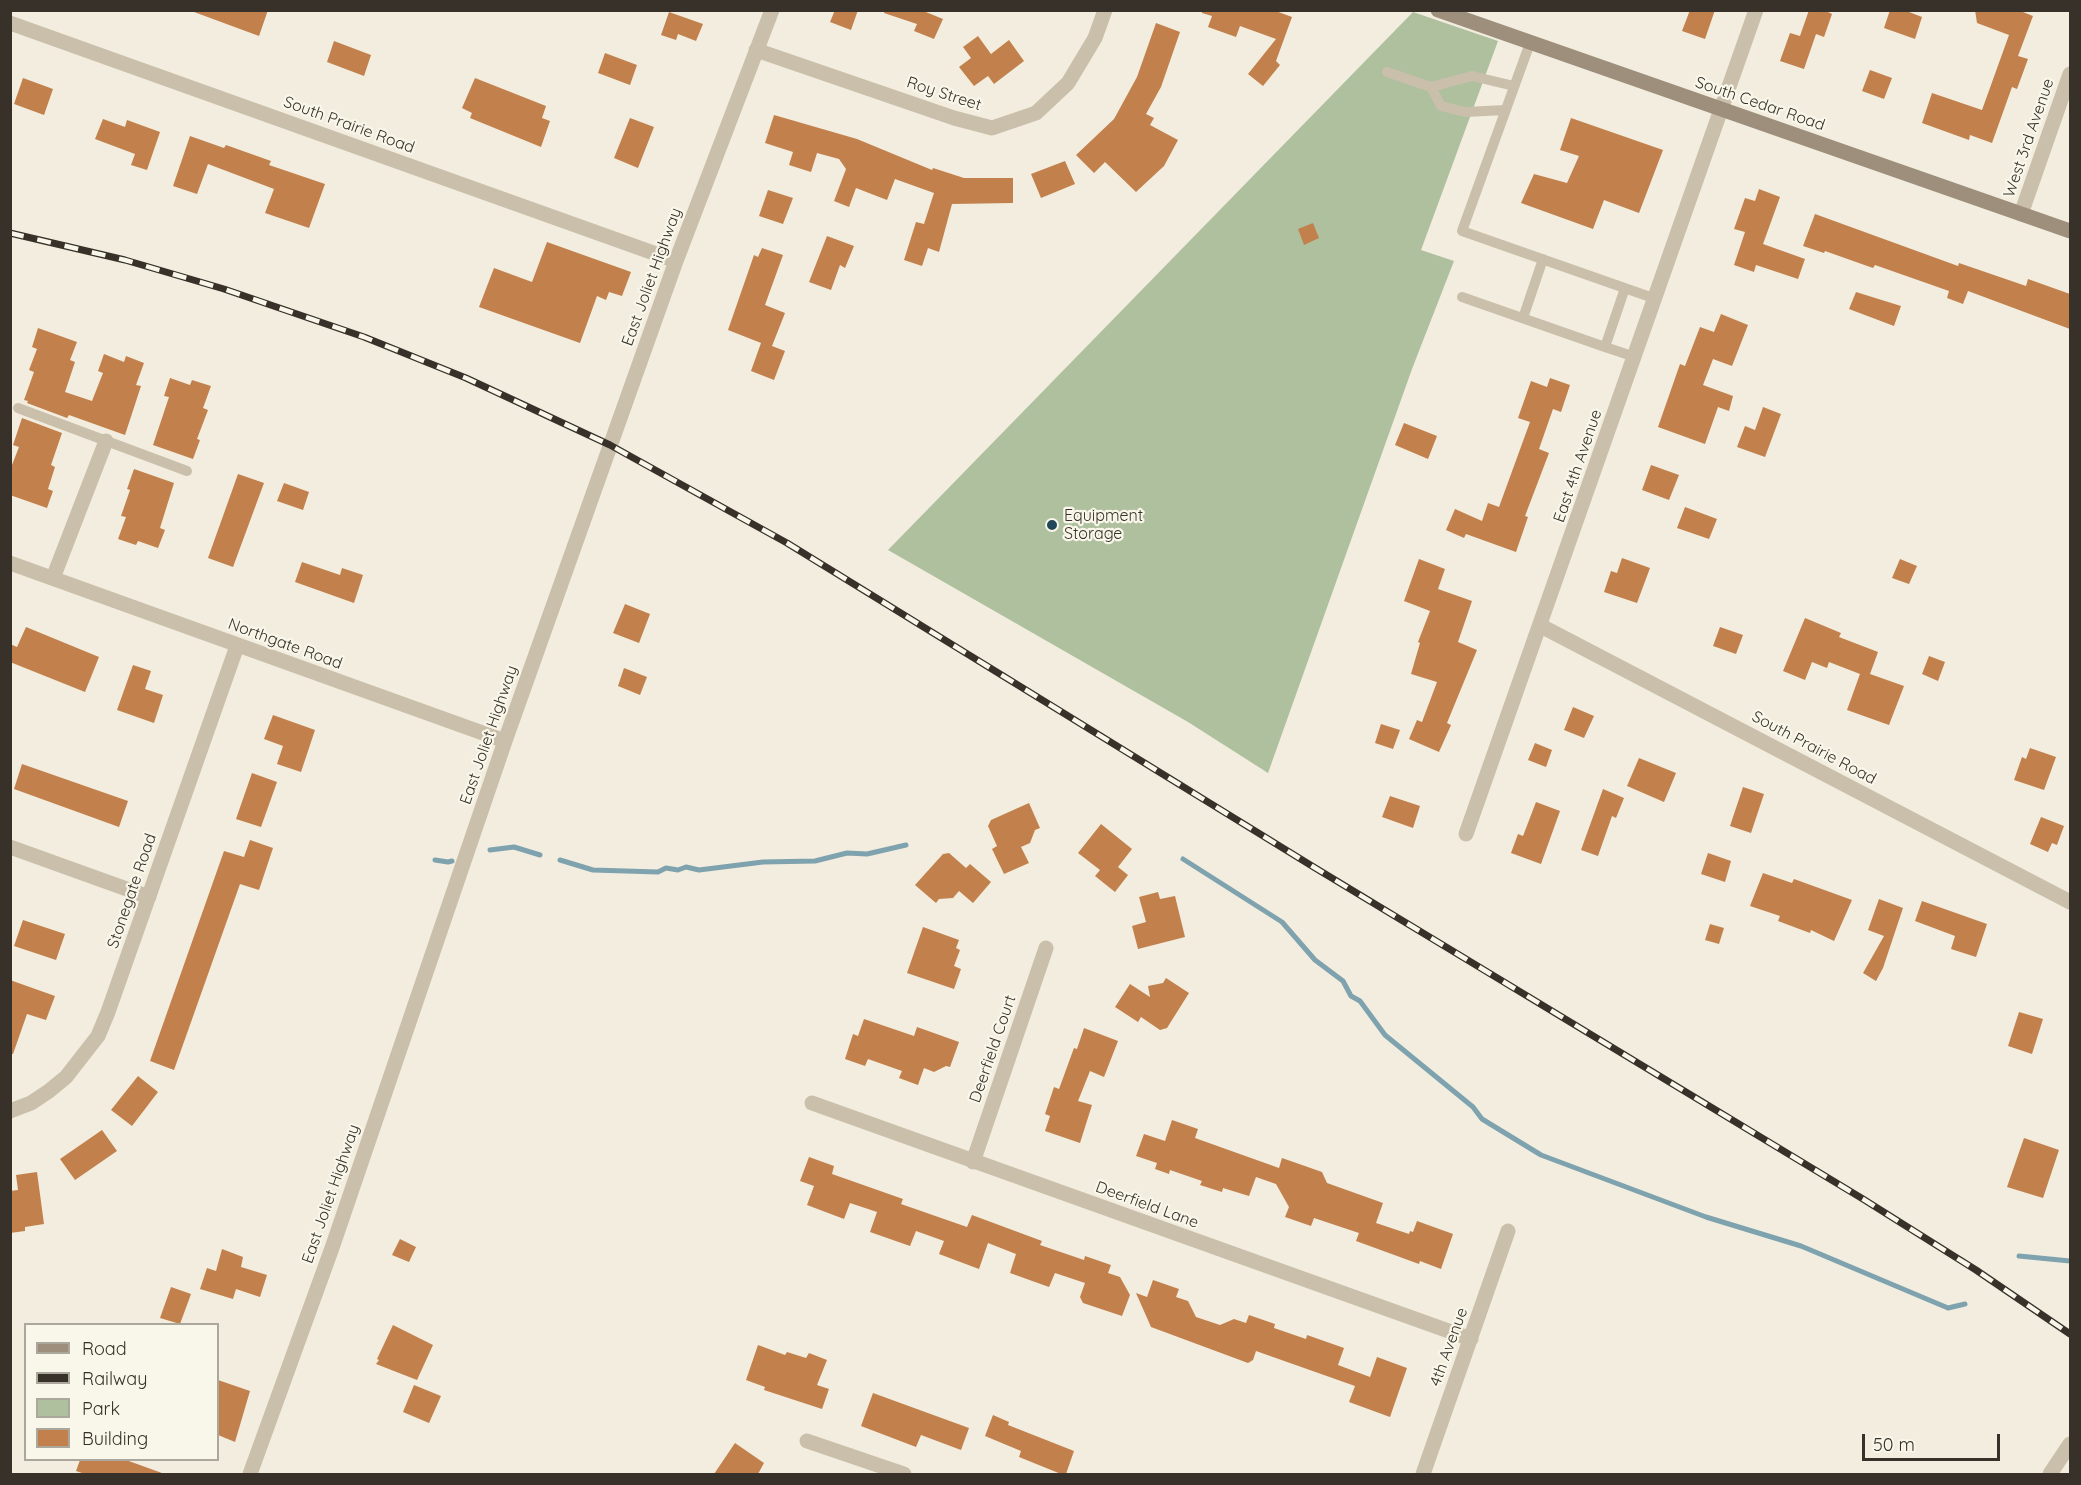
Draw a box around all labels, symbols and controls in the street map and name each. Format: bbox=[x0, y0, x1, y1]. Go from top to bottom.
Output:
street label: Roy Street bbox=[904, 73, 984, 115]
street label: South Cedar Road bbox=[1693, 73, 1827, 135]
street label: West 3rd Avenue bbox=[2000, 76, 2058, 200]
street label: South Prairie Road bbox=[281, 92, 417, 158]
street label: East Joliet Highway bbox=[618, 205, 686, 349]
street label: East 4th Avenue bbox=[1550, 407, 1606, 525]
place label: Equipment Storage bbox=[1064, 506, 1143, 544]
marker: Equipment Storage bbox=[1045, 518, 1059, 532]
street label: Northgate Road bbox=[225, 614, 345, 674]
street label: East Joliet Highway bbox=[456, 663, 522, 807]
street label: South Prairie Road bbox=[1749, 707, 1879, 789]
street label: Stonegate Road bbox=[103, 831, 161, 951]
street label: Deerfield Court bbox=[966, 993, 1020, 1105]
street label: East Joliet Highway bbox=[298, 1122, 364, 1266]
street label: Deerfield Lane bbox=[1093, 1177, 1201, 1233]
street label: 4th Avenue bbox=[1426, 1305, 1472, 1389]
legend bbox=[24, 1323, 219, 1461]
text: Road bbox=[82, 1337, 127, 1360]
text: Railway bbox=[82, 1367, 148, 1390]
text: Park bbox=[82, 1397, 120, 1420]
scale bar bbox=[1865, 1422, 2003, 1460]
text: Building bbox=[82, 1427, 148, 1450]
text: 50 m bbox=[1873, 1433, 1915, 1456]

